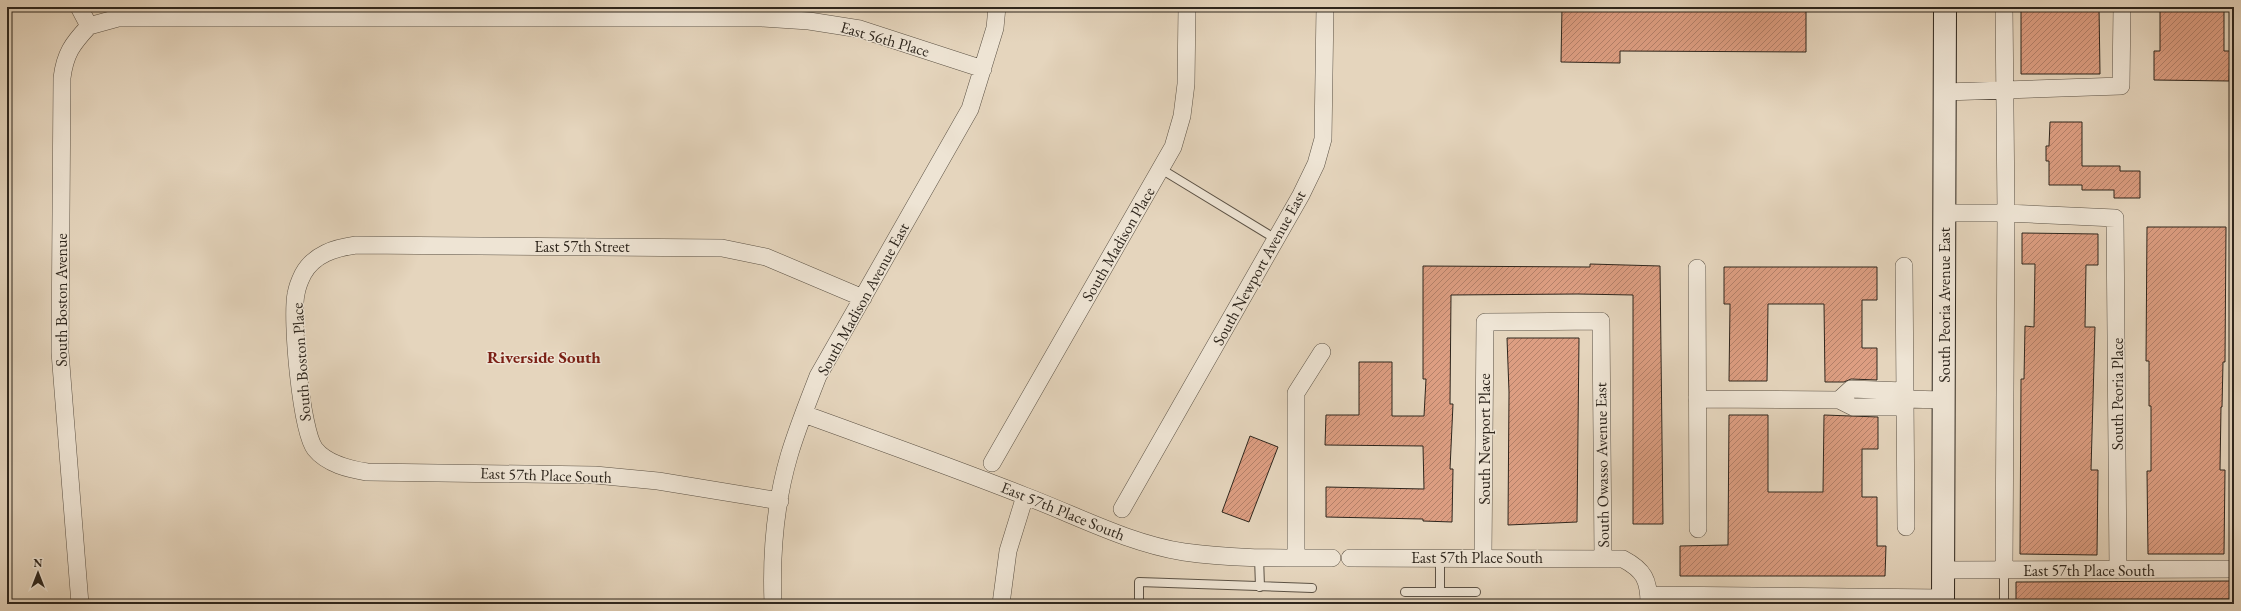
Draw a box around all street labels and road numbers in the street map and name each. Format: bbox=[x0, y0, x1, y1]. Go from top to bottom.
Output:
street label: East 56th Place bbox=[838, 16, 932, 62]
street label: South Madison Place bbox=[1077, 183, 1159, 305]
street label: South Newport Avenue East bbox=[1208, 187, 1310, 349]
street label: South Madison Avenue East bbox=[812, 219, 914, 379]
street label: South Peoria Avenue East bbox=[1934, 227, 1955, 383]
street label: South Boston Avenue bbox=[51, 233, 72, 367]
street label: East 57th Street bbox=[534, 236, 630, 257]
street label: South Boston Place bbox=[286, 302, 316, 422]
street label: South Peoria Place bbox=[2107, 338, 2128, 450]
street label: South Newport Place bbox=[1474, 373, 1495, 505]
street label: South Owasso Avenue East bbox=[1590, 382, 1614, 548]
street label: East 57th Place South bbox=[480, 462, 612, 488]
street label: East 57th Place South bbox=[998, 477, 1128, 545]
street label: East 57th Place South bbox=[1411, 547, 1543, 568]
street label: East 57th Place South bbox=[2023, 560, 2155, 581]

